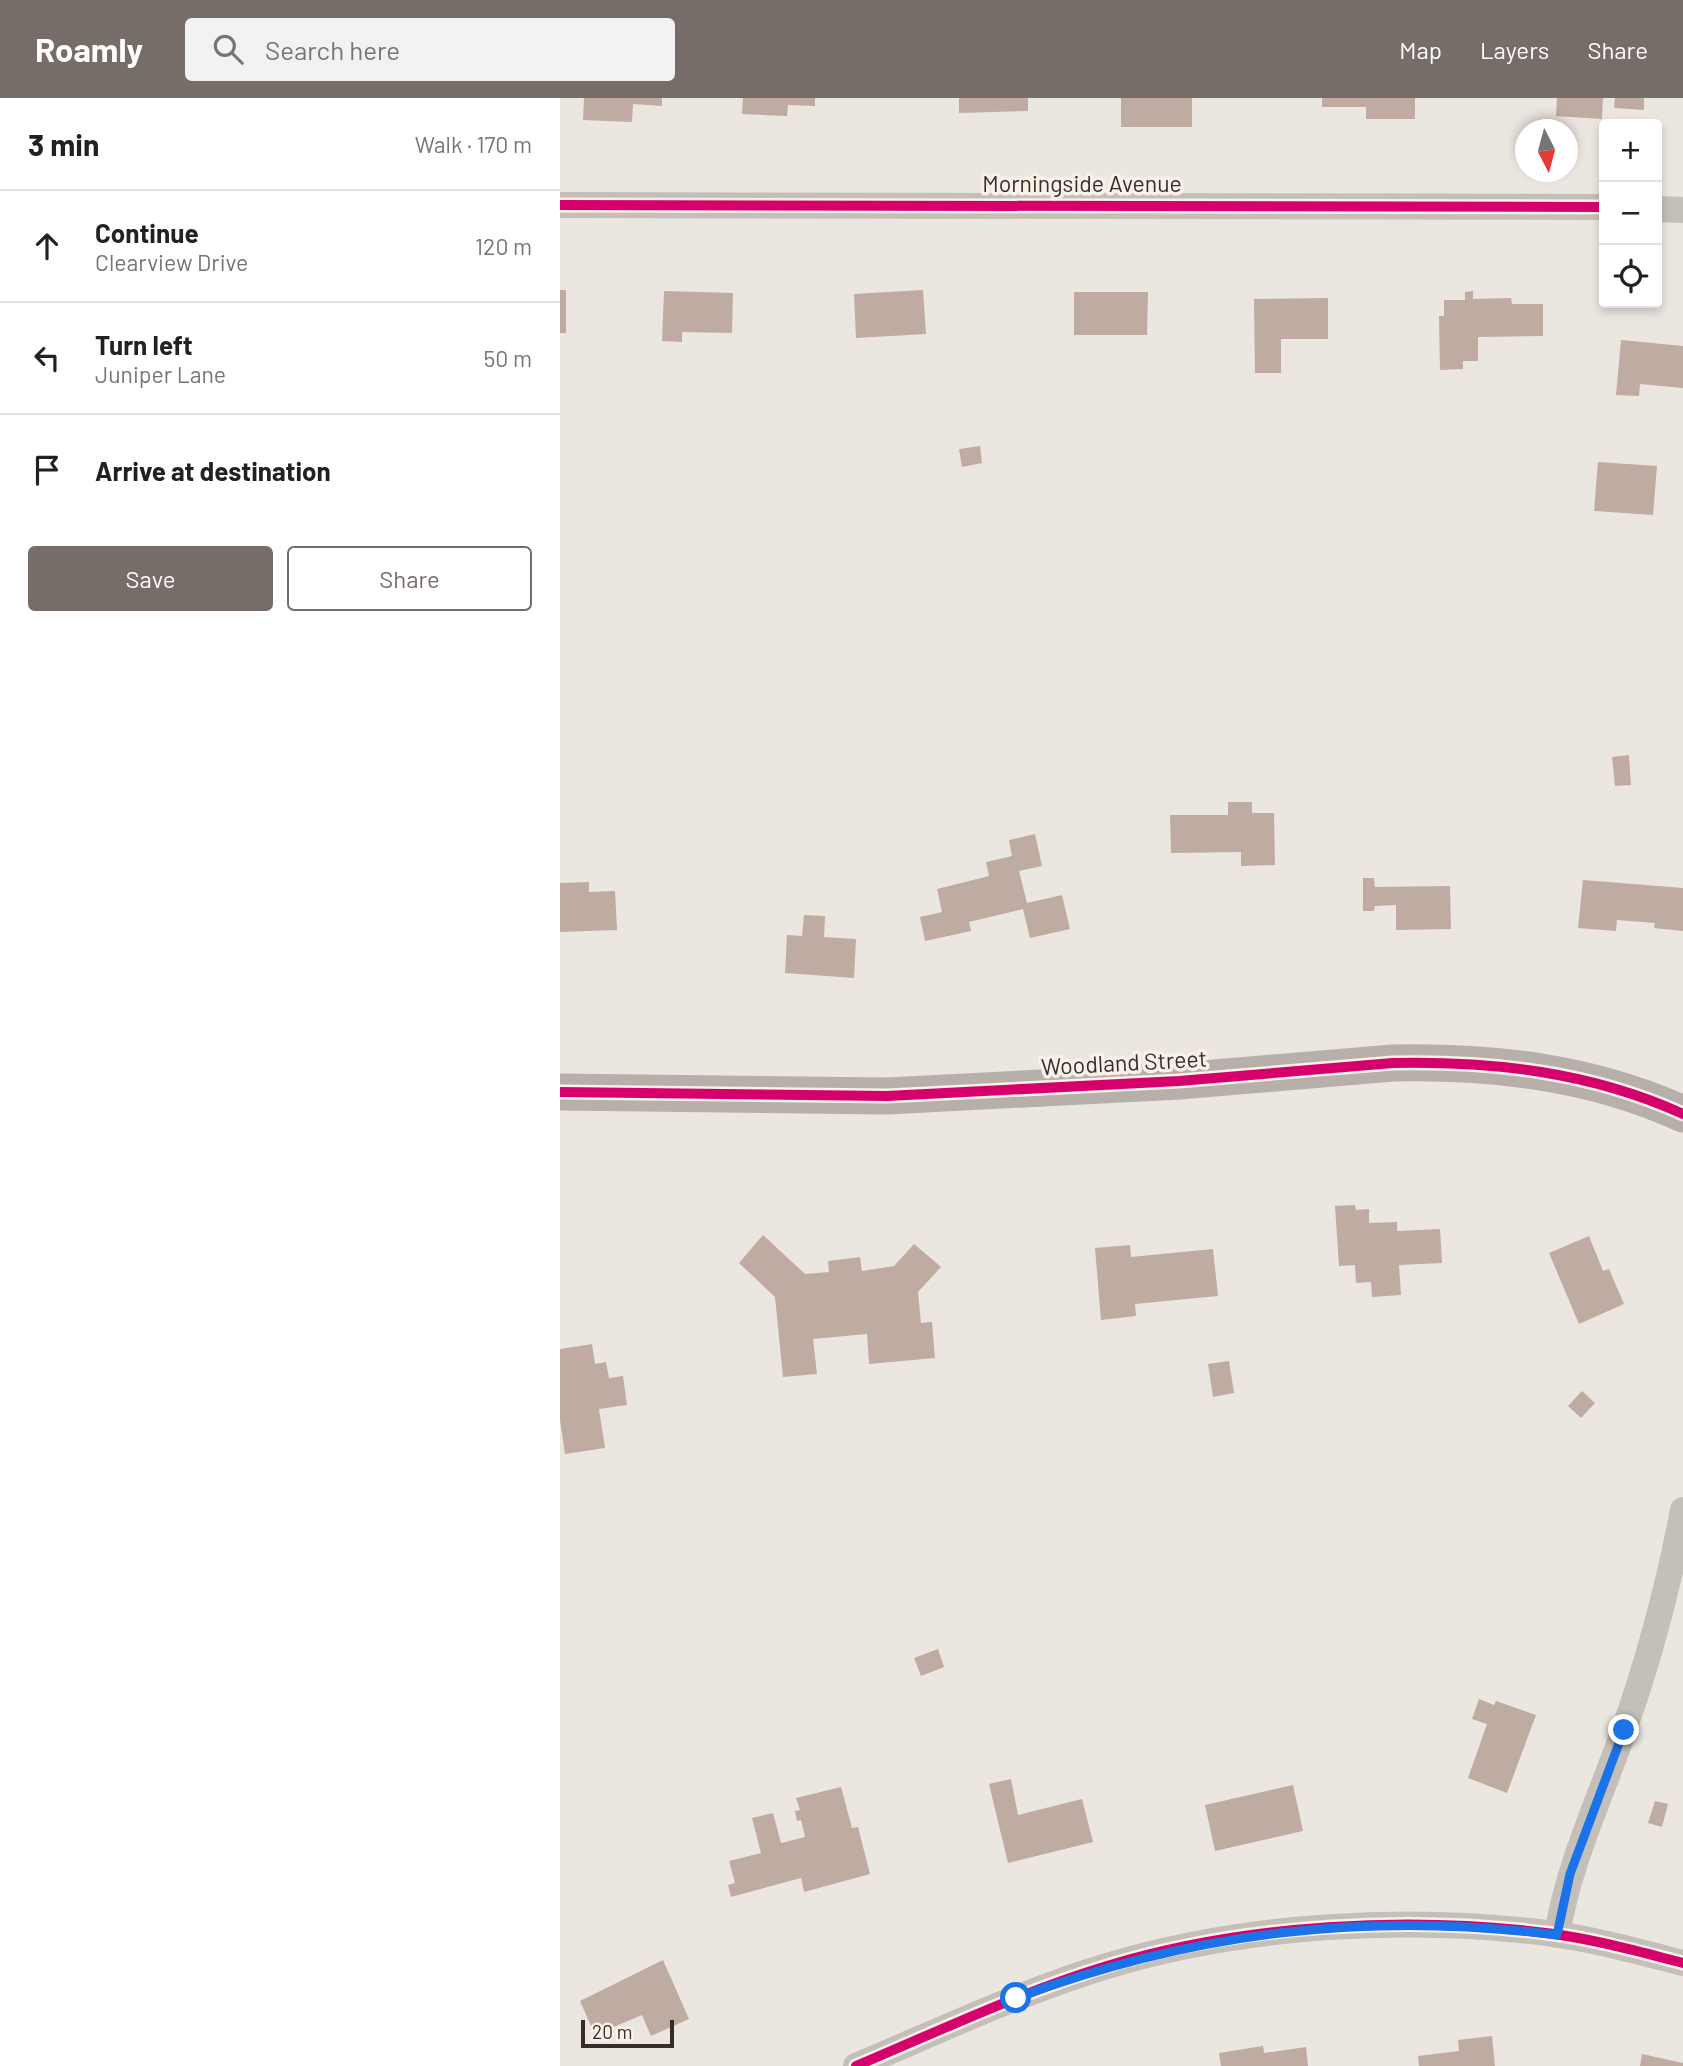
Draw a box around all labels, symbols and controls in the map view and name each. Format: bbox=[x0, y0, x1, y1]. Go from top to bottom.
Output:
search box bbox=[185, 18, 675, 81]
text: Roamly bbox=[35, 29, 143, 69]
icon: search bbox=[209, 30, 247, 68]
text: Search here bbox=[265, 34, 400, 65]
text: Map bbox=[1399, 35, 1442, 64]
text: Layers bbox=[1480, 35, 1549, 64]
text: Share bbox=[1587, 35, 1648, 64]
north arrow bbox=[1515, 119, 1578, 182]
map controls bbox=[1599, 119, 1662, 308]
button: + bbox=[1599, 119, 1662, 182]
text: 3 min bbox=[28, 126, 99, 162]
text: Walk · 170 m bbox=[415, 130, 532, 158]
street label: Morningside Avenue bbox=[982, 169, 1182, 197]
button: − bbox=[1599, 182, 1662, 245]
text: Continue bbox=[95, 217, 199, 248]
icon: ahead bbox=[28, 227, 66, 265]
text: 120 m bbox=[475, 232, 532, 260]
button: locate bbox=[1599, 245, 1662, 308]
text: Clearview Drive bbox=[95, 248, 248, 276]
text: Turn left bbox=[95, 329, 193, 360]
icon: left bbox=[28, 339, 66, 377]
text: 50 m bbox=[484, 344, 532, 372]
text: Juniper Lane bbox=[95, 360, 226, 388]
icon: arrive bbox=[28, 451, 66, 489]
text: Arrive at destination bbox=[95, 455, 331, 486]
button: Save bbox=[28, 546, 273, 611]
button: Share bbox=[287, 546, 532, 611]
street label: Woodland Street bbox=[1040, 1044, 1208, 1080]
route end bbox=[1608, 1714, 1639, 1745]
route start bbox=[1000, 1982, 1031, 2013]
scale bar bbox=[581, 2017, 674, 2049]
text: 20 m bbox=[592, 2020, 632, 2043]

